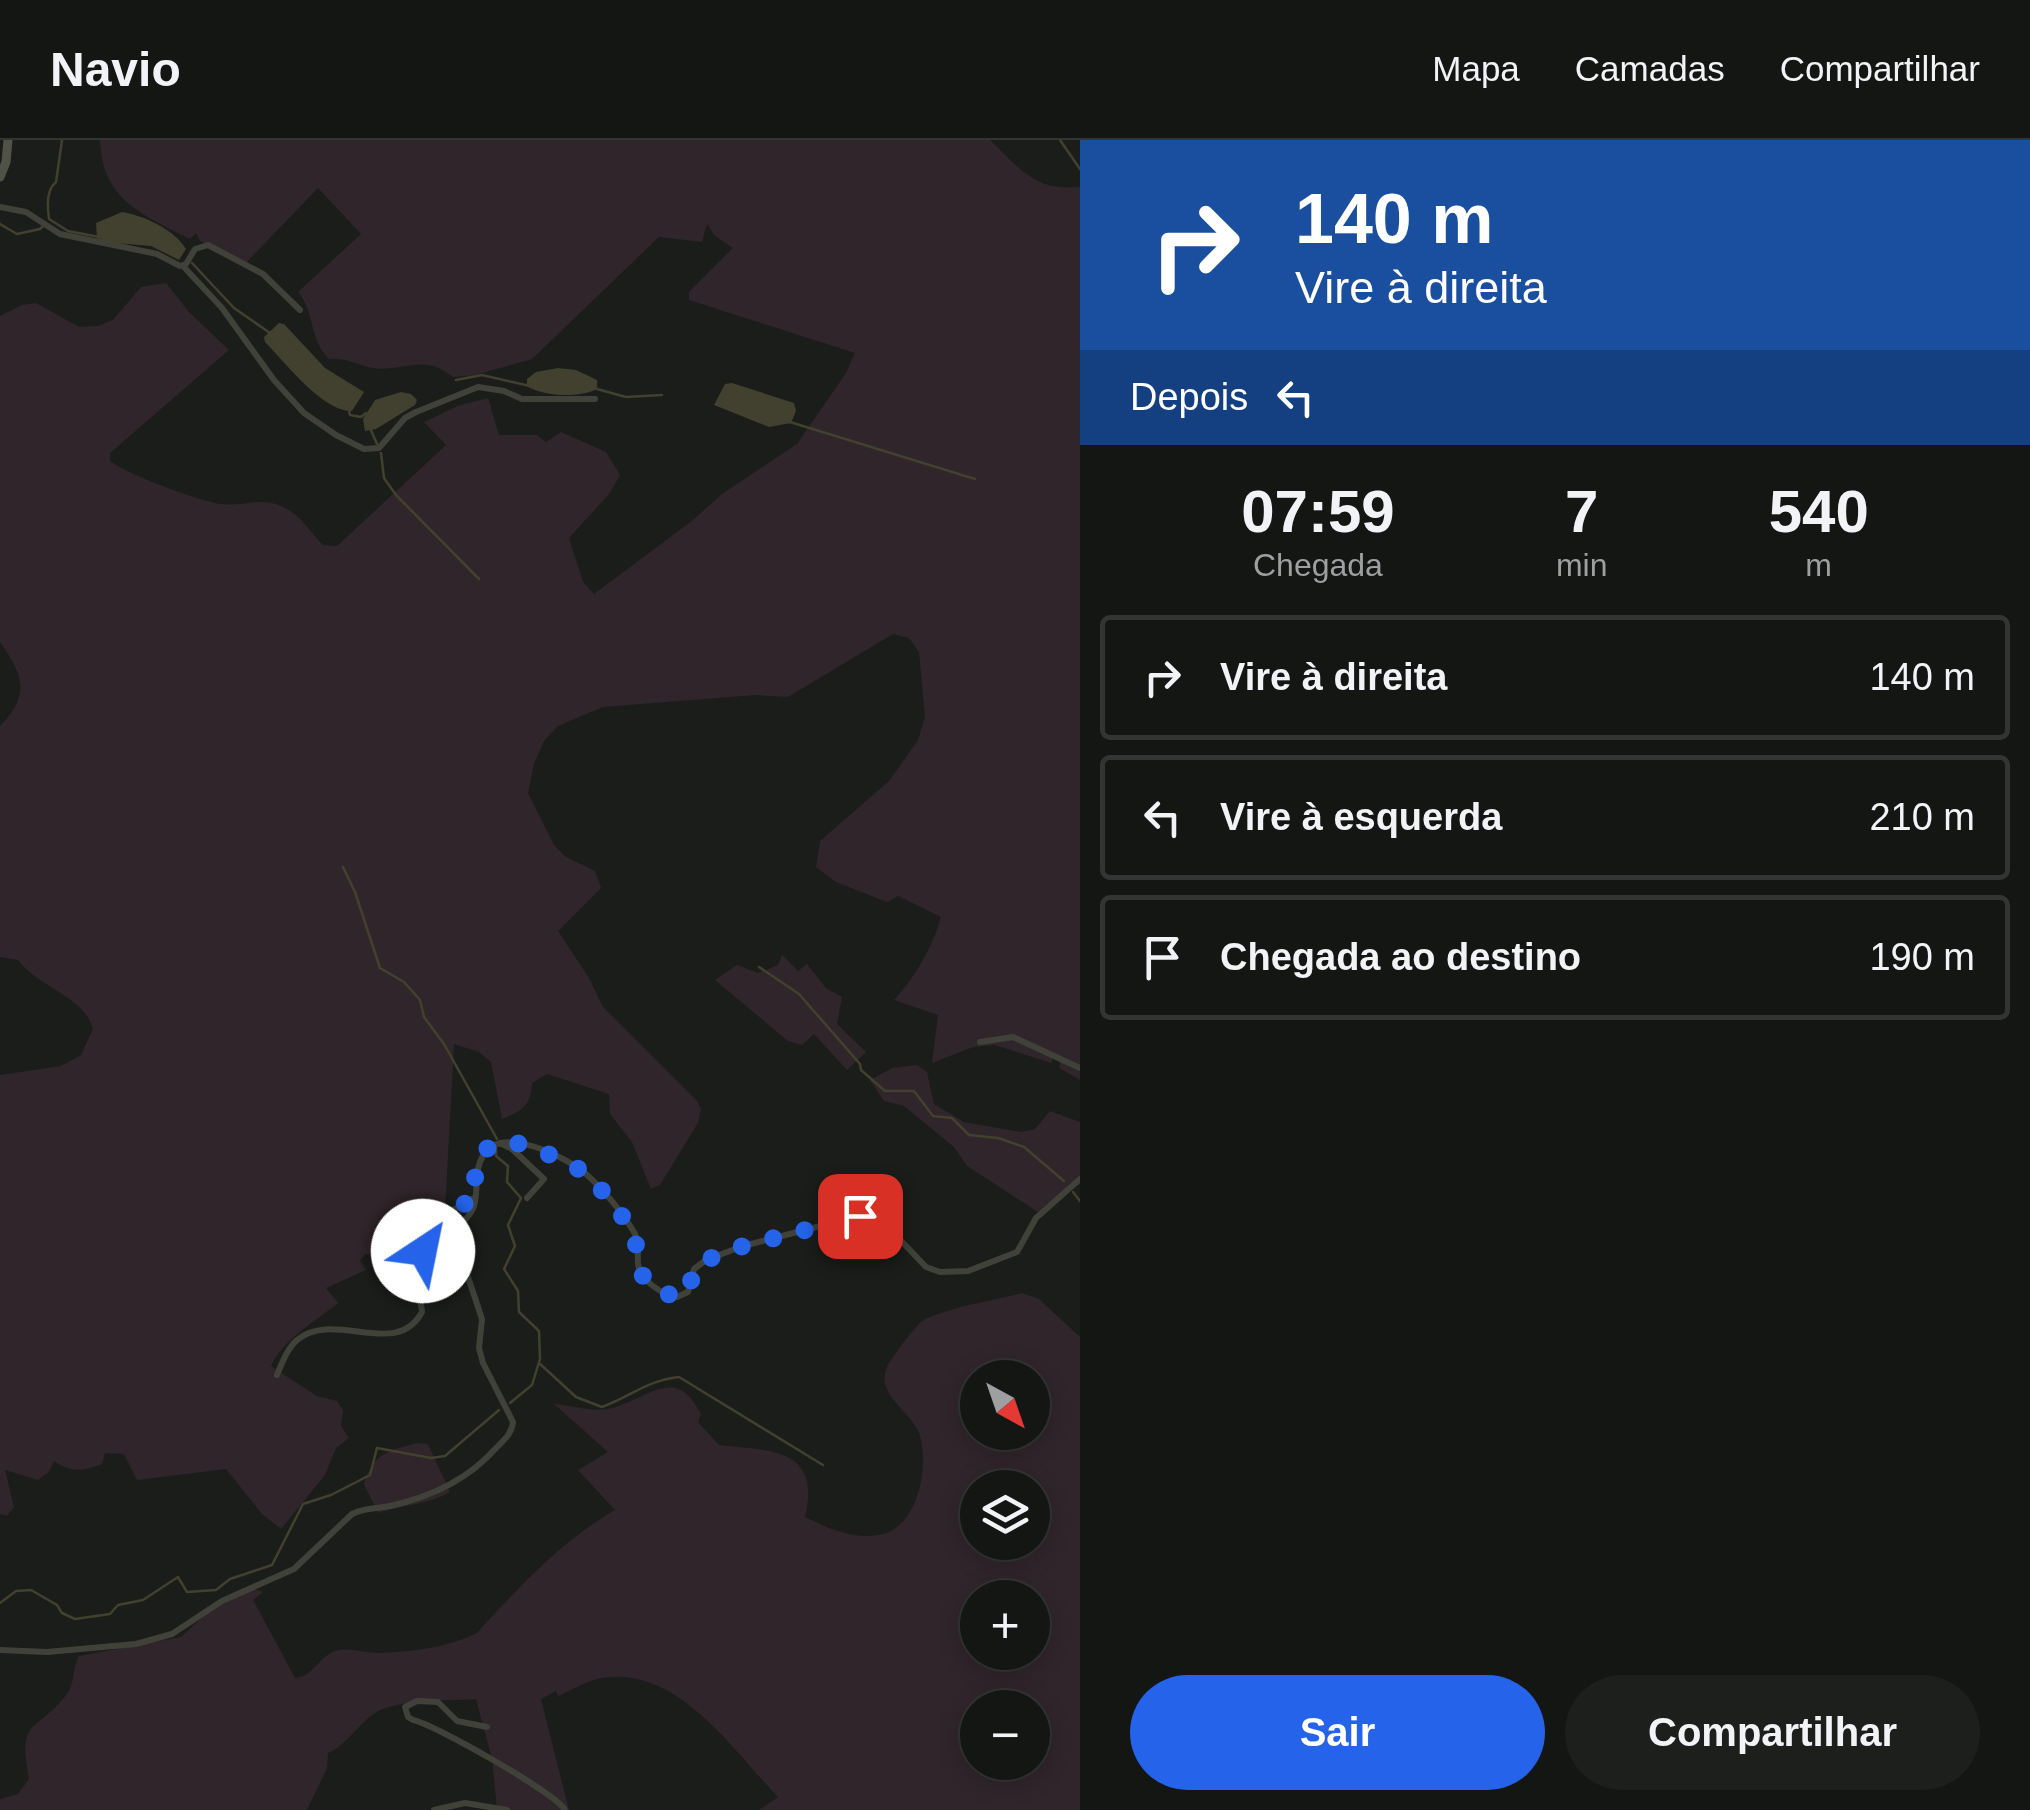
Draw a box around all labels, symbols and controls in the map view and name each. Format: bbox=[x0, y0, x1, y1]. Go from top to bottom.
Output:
text: Navio bbox=[50, 43, 181, 96]
text: Mapa bbox=[1432, 49, 1520, 88]
text: Camadas bbox=[1575, 49, 1725, 88]
text: Compartilhar bbox=[1780, 49, 1980, 88]
icon: right bbox=[1130, 180, 1260, 310]
text: 140 m bbox=[1295, 180, 1493, 258]
text: Vire à direita bbox=[1295, 262, 1547, 313]
icon: left bbox=[1268, 370, 1323, 425]
text: Depois bbox=[1130, 376, 1248, 418]
text: 07:59 bbox=[1241, 478, 1395, 545]
text: 7 bbox=[1565, 478, 1598, 545]
text: 540 bbox=[1769, 478, 1869, 545]
text: Chegada bbox=[1253, 547, 1383, 583]
text: min bbox=[1556, 547, 1607, 583]
text: m bbox=[1805, 547, 1832, 583]
icon: right bbox=[1135, 650, 1190, 705]
text: Vire à direita bbox=[1220, 656, 1447, 698]
text: 140 m bbox=[1869, 656, 1975, 698]
icon: left bbox=[1135, 790, 1190, 845]
text: Vire à esquerda bbox=[1220, 796, 1502, 838]
text: 210 m bbox=[1869, 796, 1975, 838]
icon: arrive bbox=[1135, 930, 1190, 985]
text: Chegada ao destino bbox=[1220, 936, 1581, 978]
text: 190 m bbox=[1869, 936, 1975, 978]
pin bbox=[818, 1174, 903, 1259]
icon: arrive bbox=[833, 1189, 888, 1244]
position arrow bbox=[371, 1199, 475, 1303]
north arrow bbox=[960, 1360, 1050, 1450]
map controls bbox=[960, 1360, 1050, 1780]
button: layers bbox=[960, 1470, 1050, 1560]
button: + bbox=[960, 1580, 1050, 1670]
button: Sair bbox=[1130, 1675, 1545, 1790]
button: Compartilhar bbox=[1565, 1675, 1980, 1790]
button: − bbox=[960, 1690, 1050, 1780]

